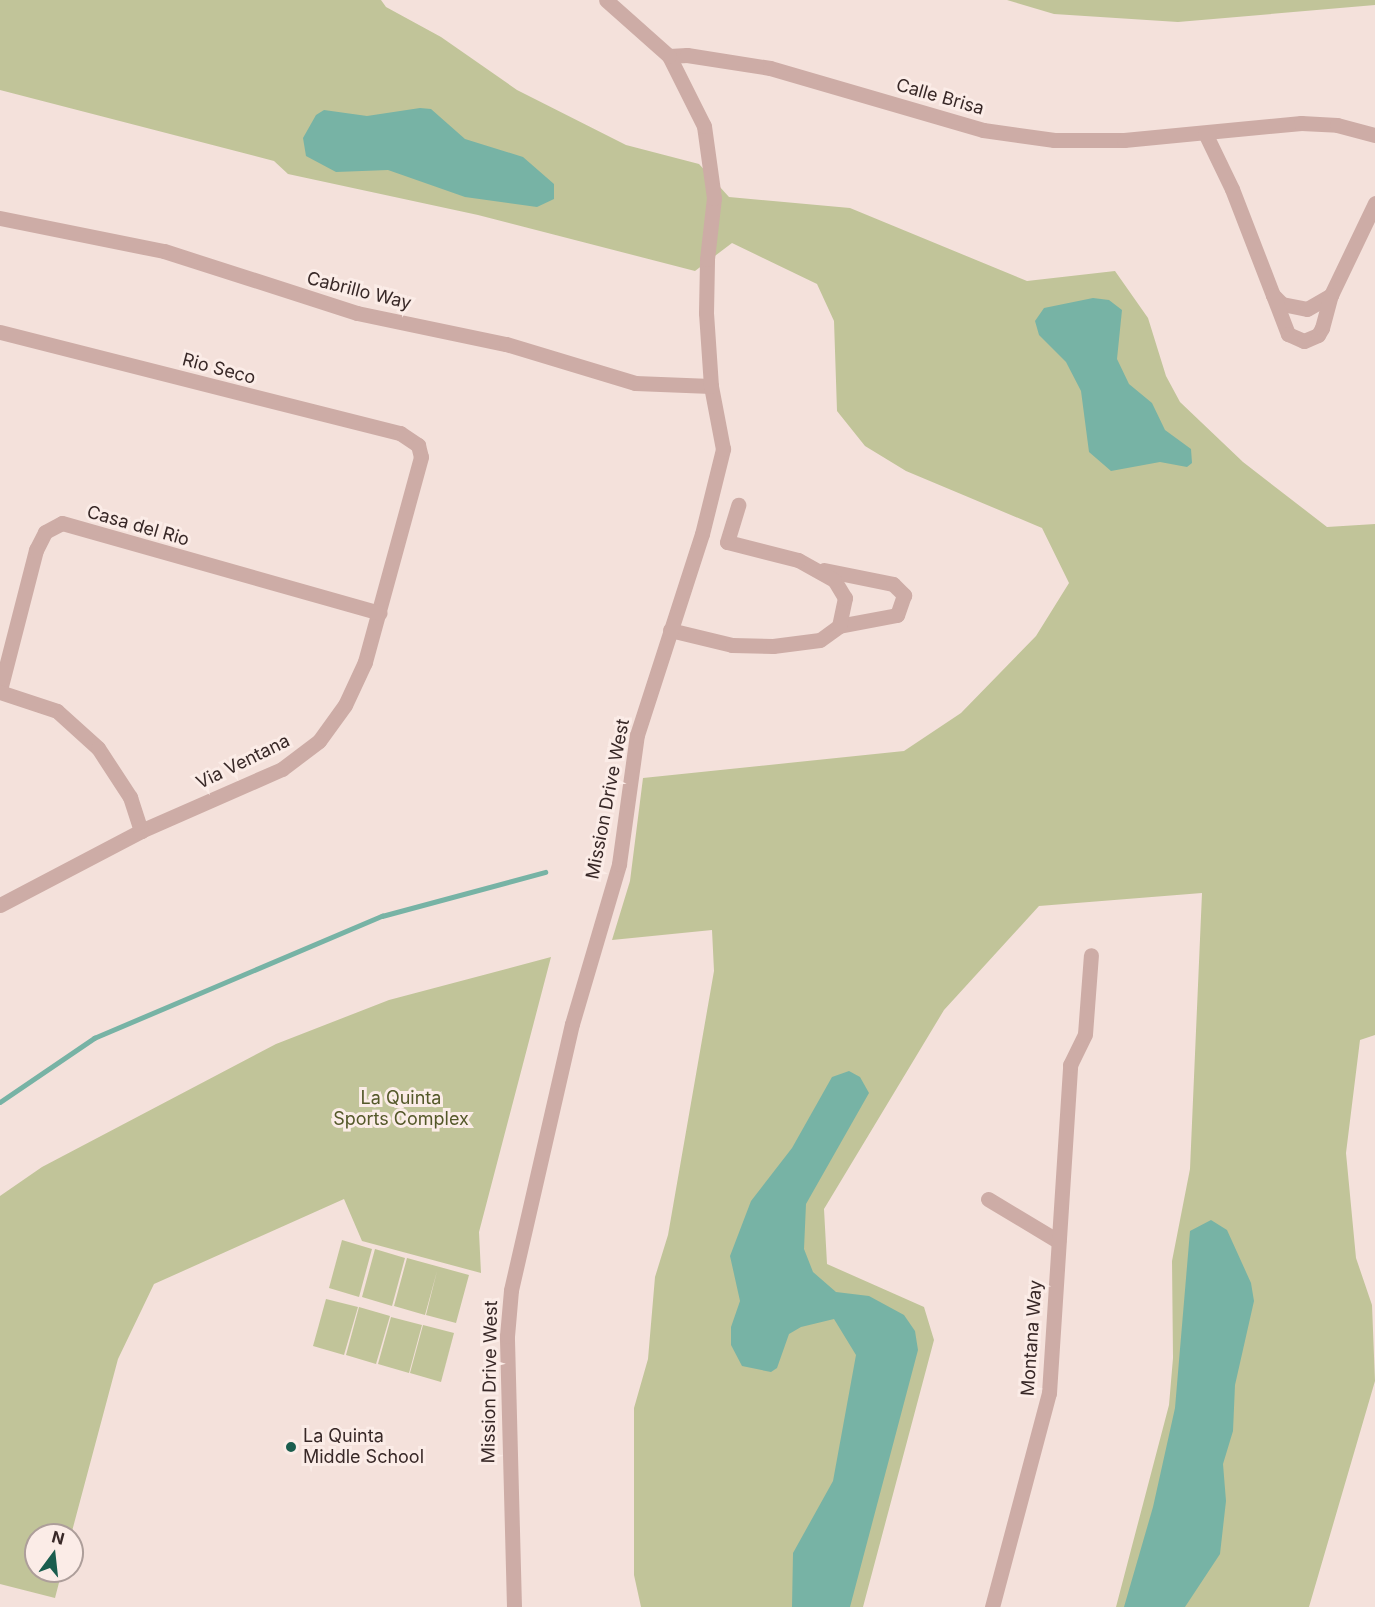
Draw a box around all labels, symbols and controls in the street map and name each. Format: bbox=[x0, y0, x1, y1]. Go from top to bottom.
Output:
street label: Calle Brisa bbox=[894, 74, 986, 120]
street label: Cabrillo Way bbox=[304, 268, 414, 314]
street label: Rio Seco bbox=[180, 349, 258, 389]
street label: Casa del Rio bbox=[84, 501, 192, 551]
street label: Mission Drive West bbox=[582, 717, 634, 881]
street label: Via Ventana bbox=[193, 730, 293, 794]
park label: La Quinta Sports Complex bbox=[333, 1088, 469, 1130]
street label: Montana Way bbox=[1017, 1279, 1047, 1397]
street label: Mission Drive West bbox=[478, 1300, 502, 1464]
place label: La Quinta Middle School bbox=[303, 1426, 424, 1468]
marker: La Quinta Middle School bbox=[284, 1440, 298, 1454]
north arrow bbox=[24, 1523, 84, 1583]
text: N bbox=[50, 1526, 67, 1549]

